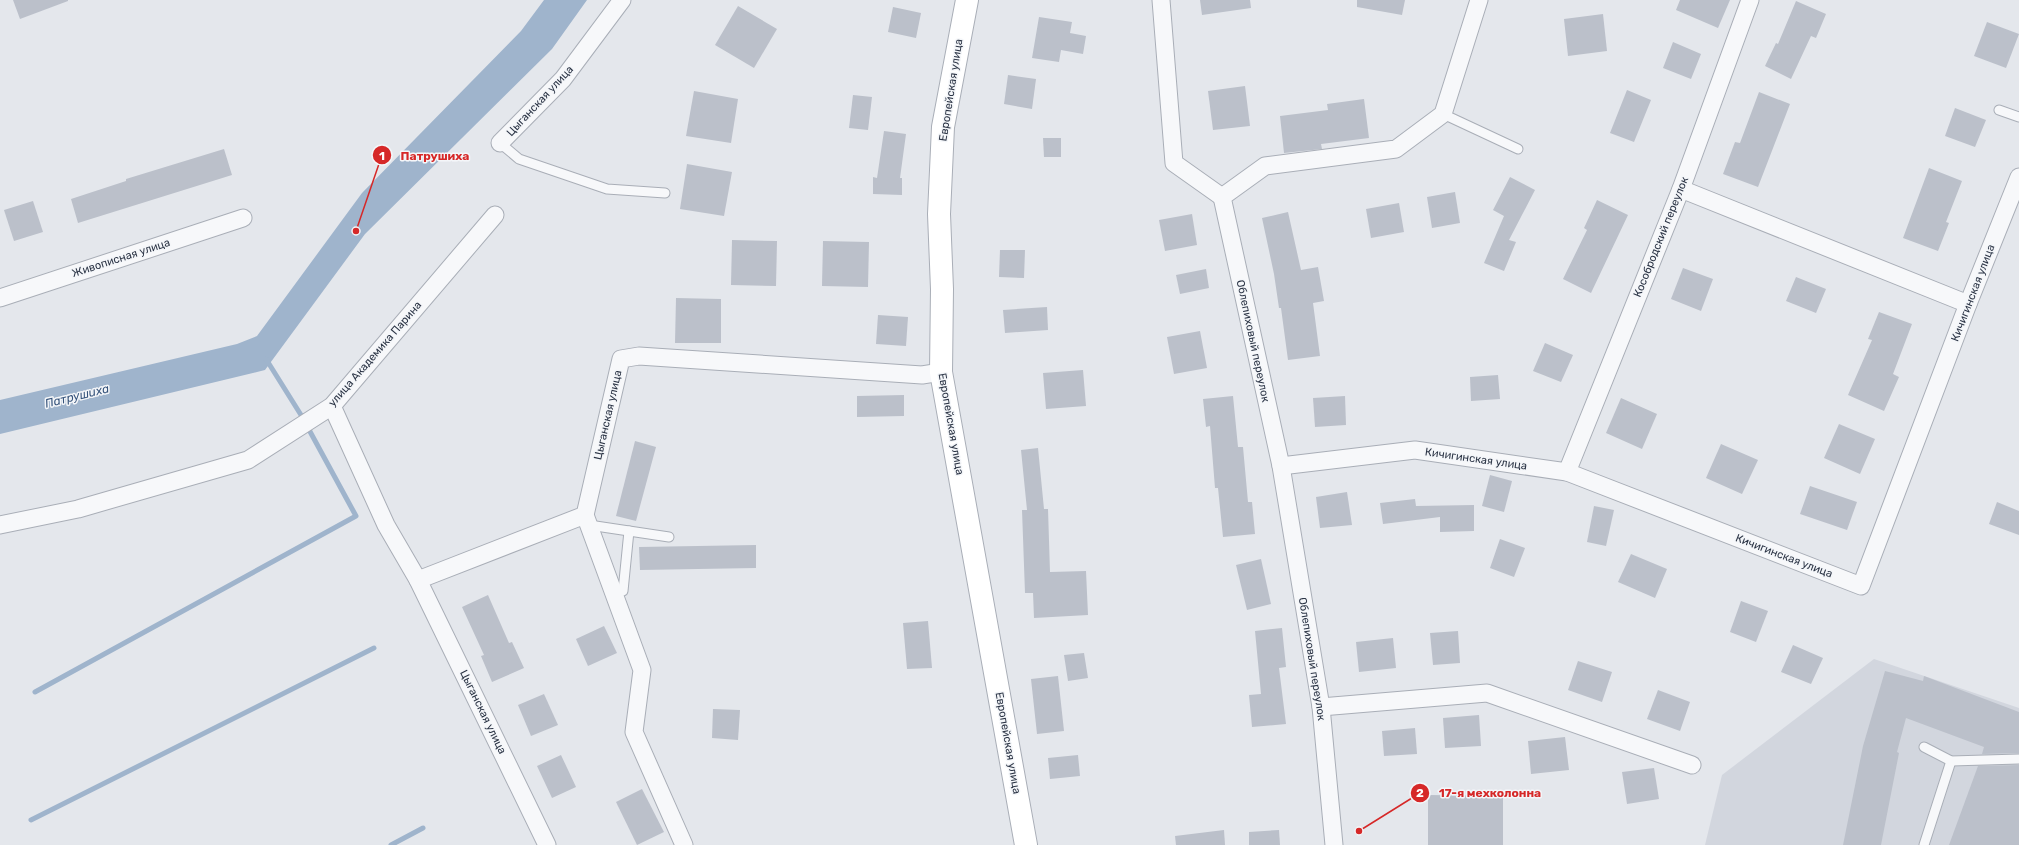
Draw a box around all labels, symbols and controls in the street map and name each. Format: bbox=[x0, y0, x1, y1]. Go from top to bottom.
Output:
street label: Европейская улица bbox=[936, 38, 966, 142]
street label: Цыганская улица bbox=[504, 63, 576, 139]
callout: Патрушиха bbox=[372, 143, 477, 167]
text: 1 bbox=[379, 149, 385, 163]
text: Патрушиха bbox=[401, 149, 469, 163]
street label: Кособродский переулок bbox=[1631, 175, 1691, 299]
street label: Живописная улица bbox=[70, 236, 172, 280]
street label: Кичигинская улица bbox=[1948, 243, 1998, 343]
street label: Облепиховый переулок bbox=[1234, 279, 1272, 403]
street label: улица Академика Парина bbox=[326, 299, 424, 409]
street label: Цыганская улица bbox=[591, 369, 625, 461]
street label: Европейская улица bbox=[936, 372, 966, 476]
water label: Патрушиха bbox=[44, 381, 110, 411]
street label: Кичигинская улица bbox=[1424, 445, 1528, 473]
street label: Кичигинская улица bbox=[1734, 531, 1834, 581]
street label: Облепиховый переулок bbox=[1296, 596, 1328, 722]
street label: Цыганская улица bbox=[457, 668, 509, 756]
street label: Европейская улица bbox=[993, 691, 1023, 795]
callout: 17-я мехколонна bbox=[1410, 781, 1549, 805]
text: 2 bbox=[1416, 786, 1424, 800]
text: 17-я мехколонна bbox=[1439, 786, 1541, 800]

